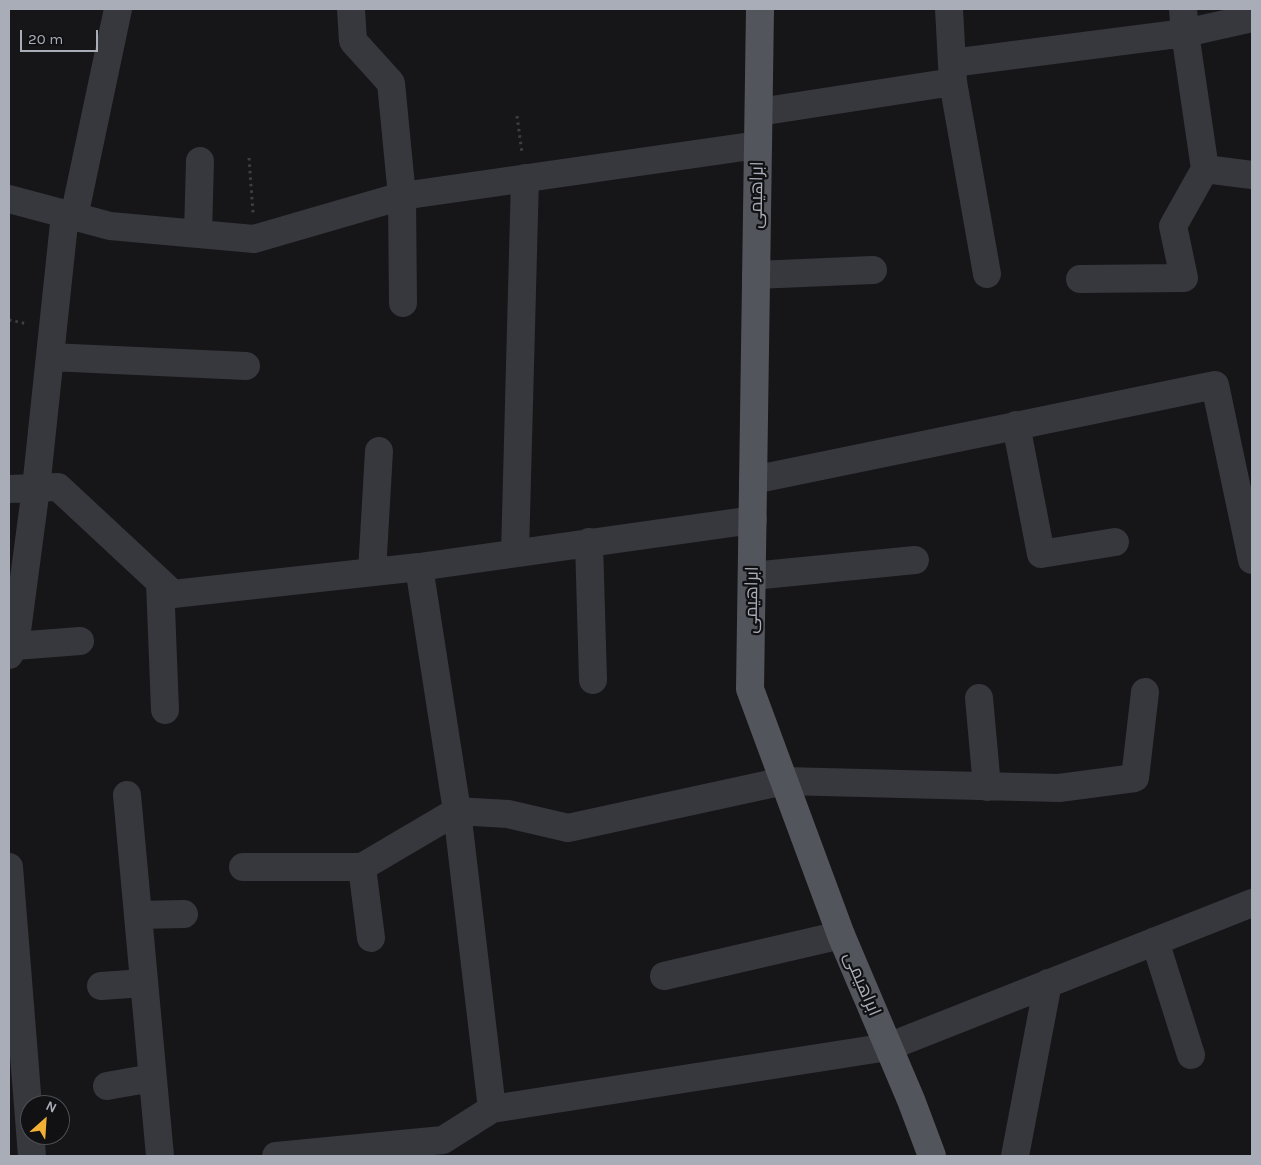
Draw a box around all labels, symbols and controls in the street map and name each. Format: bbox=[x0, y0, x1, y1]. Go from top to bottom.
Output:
scale bar bbox=[22, 20, 100, 52]
text: 20 m bbox=[28, 30, 63, 48]
street label: ابراهیمی bbox=[746, 161, 768, 229]
street label: ابراهیمی bbox=[741, 566, 763, 634]
street label: ابراهیمی bbox=[839, 949, 885, 1019]
north arrow bbox=[20, 1095, 70, 1145]
text: N bbox=[43, 1097, 60, 1117]

